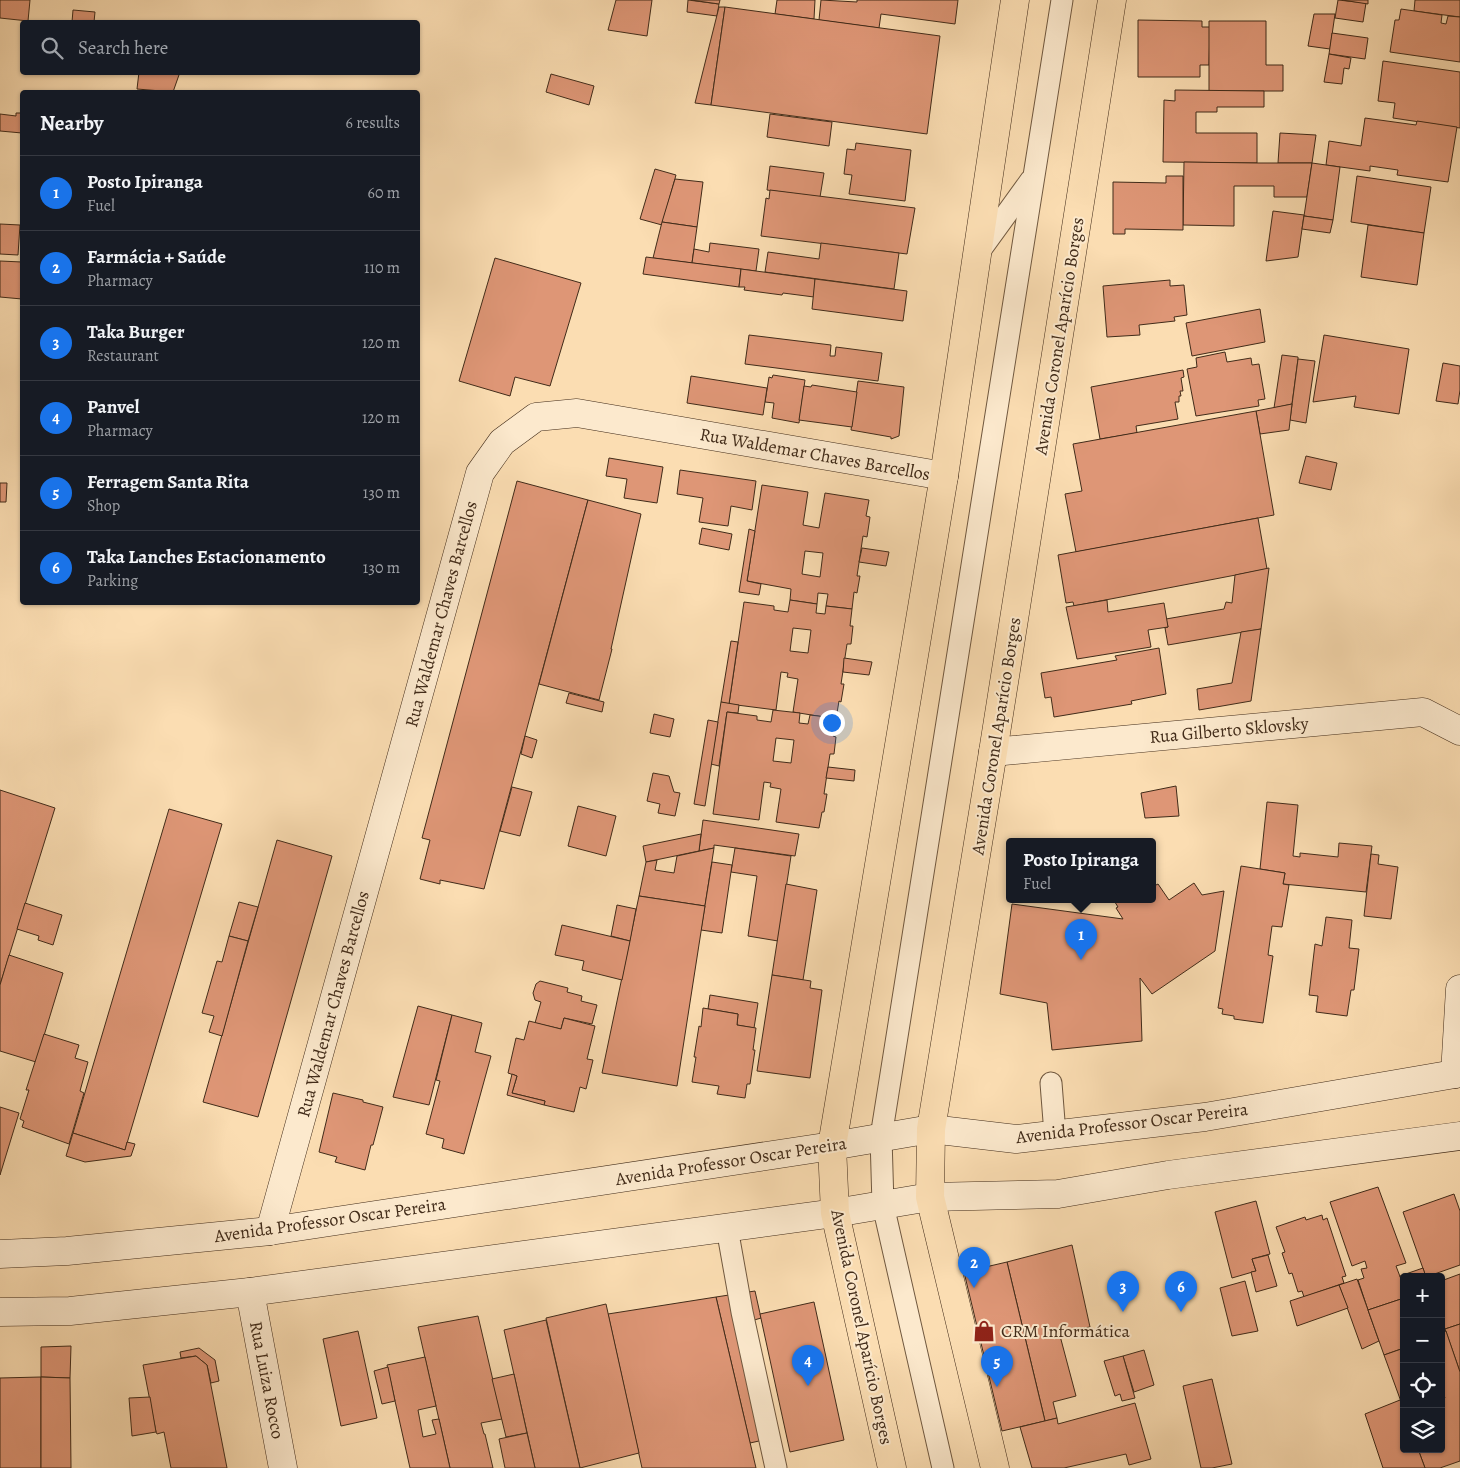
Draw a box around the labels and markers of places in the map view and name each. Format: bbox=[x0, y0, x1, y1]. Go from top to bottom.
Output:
pin: 1 bbox=[1065, 919, 1097, 960]
pin: 2 bbox=[958, 1247, 990, 1288]
pin: 3 bbox=[1107, 1271, 1139, 1312]
pin: 6 bbox=[1165, 1271, 1197, 1312]
shop icon: CRM Informática bbox=[971, 1318, 997, 1344]
place label: CRM Informática bbox=[1001, 1319, 1131, 1343]
pin: 4 bbox=[792, 1345, 824, 1386]
pin: 5 bbox=[981, 1346, 1013, 1387]

